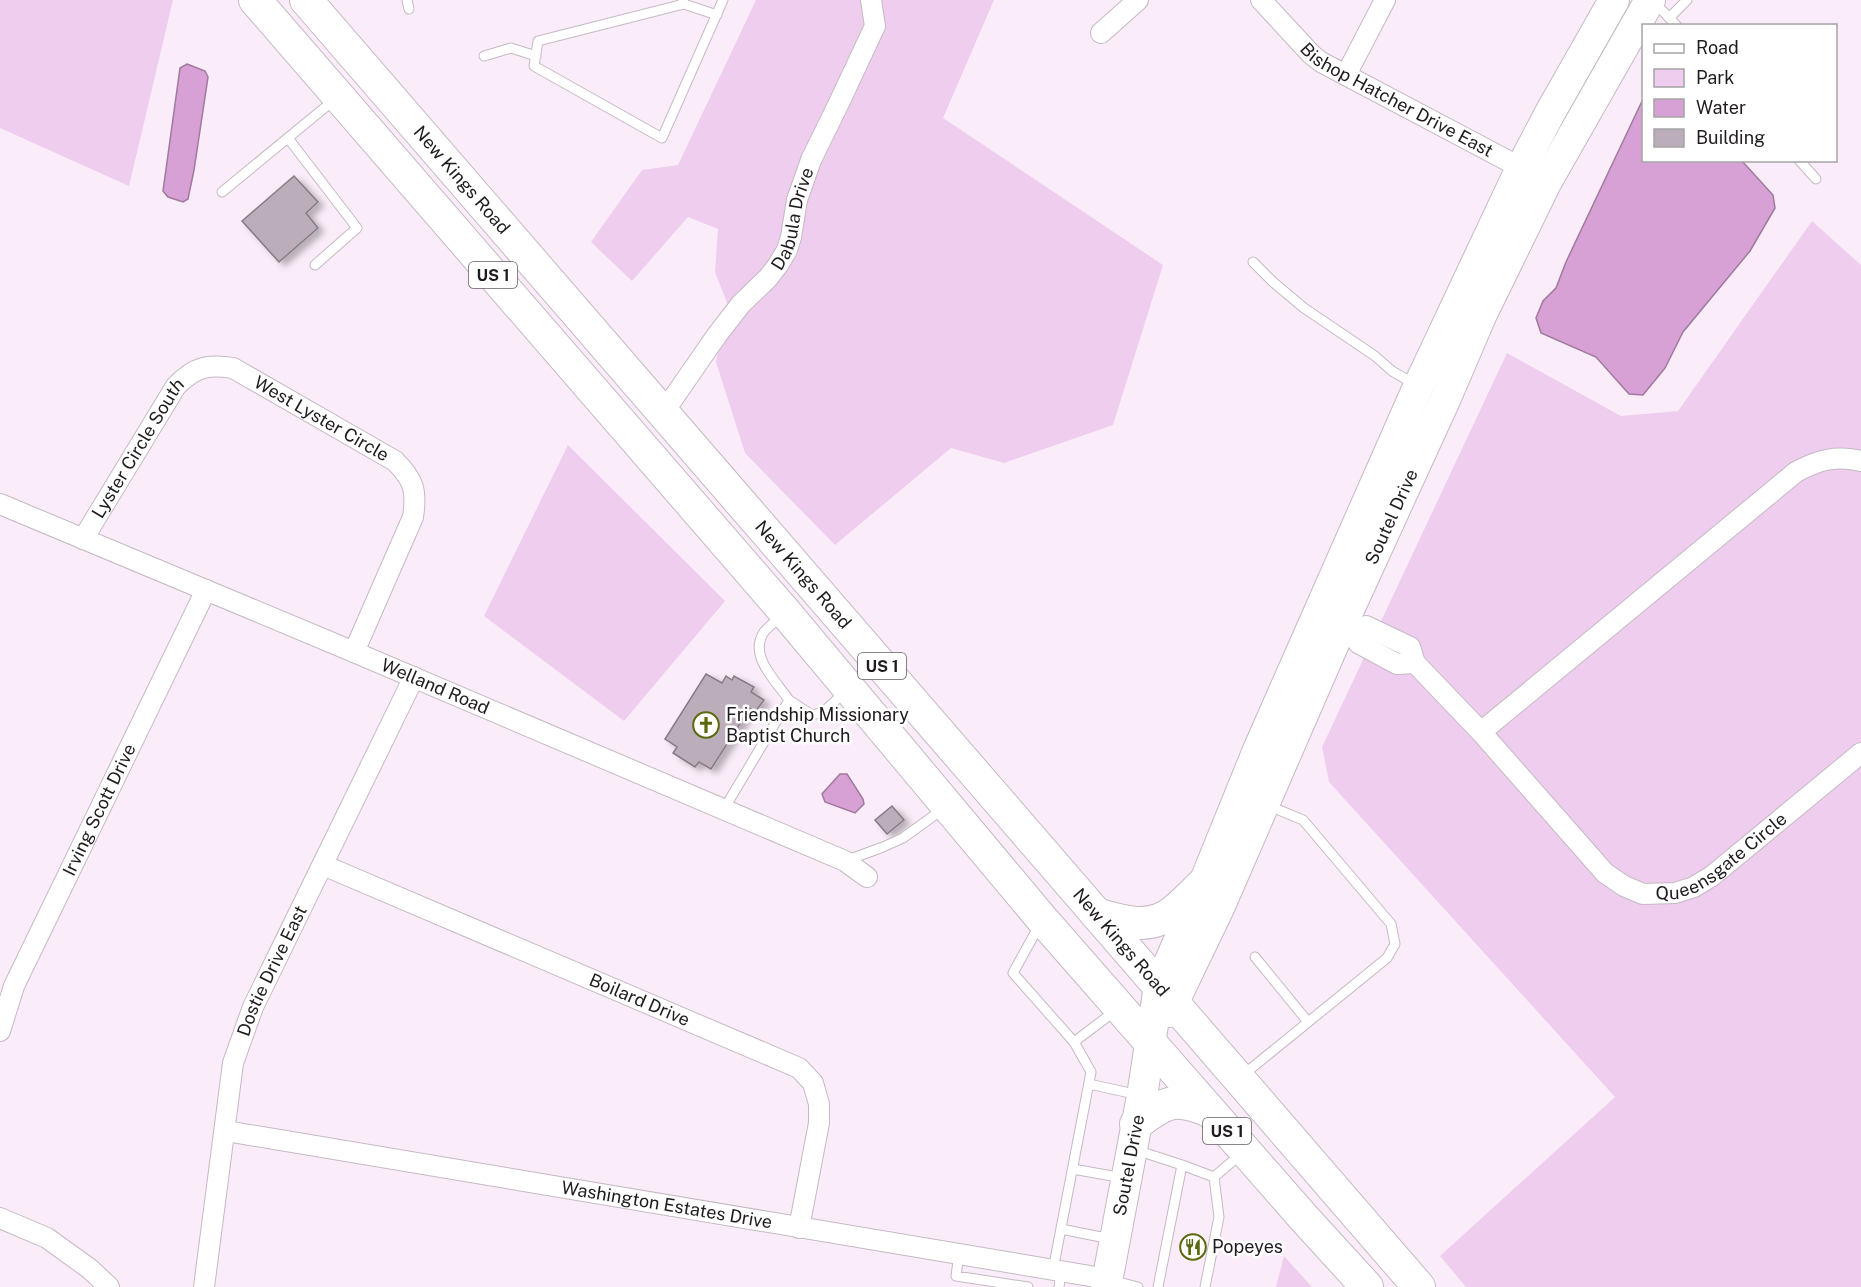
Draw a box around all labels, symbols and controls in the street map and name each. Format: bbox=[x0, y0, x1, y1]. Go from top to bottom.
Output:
legend bbox=[1642, 24, 1837, 162]
text: Road bbox=[1696, 37, 1739, 58]
street label: Bishop Hatcher Drive East bbox=[1296, 38, 1497, 161]
text: Park bbox=[1696, 67, 1734, 88]
text: Water bbox=[1696, 97, 1746, 118]
street label: New Kings Road bbox=[410, 121, 515, 238]
text: Building bbox=[1696, 127, 1765, 148]
street label: Dabula Drive bbox=[766, 165, 818, 274]
road number: US 1 bbox=[469, 262, 517, 288]
street label: West Lyster Circle bbox=[251, 371, 393, 465]
street label: Lyster Circle South bbox=[87, 373, 188, 522]
street label: Soutel Drive bbox=[1360, 466, 1422, 568]
street label: New Kings Road bbox=[751, 516, 856, 633]
road number: US 1 bbox=[858, 653, 906, 679]
street label: Welland Road bbox=[378, 654, 493, 718]
place label: Friendship Missionary Baptist Church bbox=[726, 704, 909, 746]
church icon: Friendship Missionary Baptist Church bbox=[691, 710, 721, 740]
street label: Irving Scott Drive bbox=[58, 740, 140, 879]
street label: Queensgate Circle bbox=[1655, 808, 1791, 904]
street label: New Kings Road bbox=[1069, 884, 1174, 1000]
street label: Dostie Drive East bbox=[232, 902, 311, 1039]
street label: Boilard Drive bbox=[586, 969, 693, 1030]
street label: Soutel Drive bbox=[1109, 1113, 1148, 1217]
road number: US 1 bbox=[1203, 1118, 1251, 1144]
street label: Washington Estates Drive bbox=[560, 1176, 774, 1233]
restaurant icon: Popeyes bbox=[1178, 1232, 1208, 1262]
place label: Popeyes bbox=[1212, 1236, 1283, 1257]

